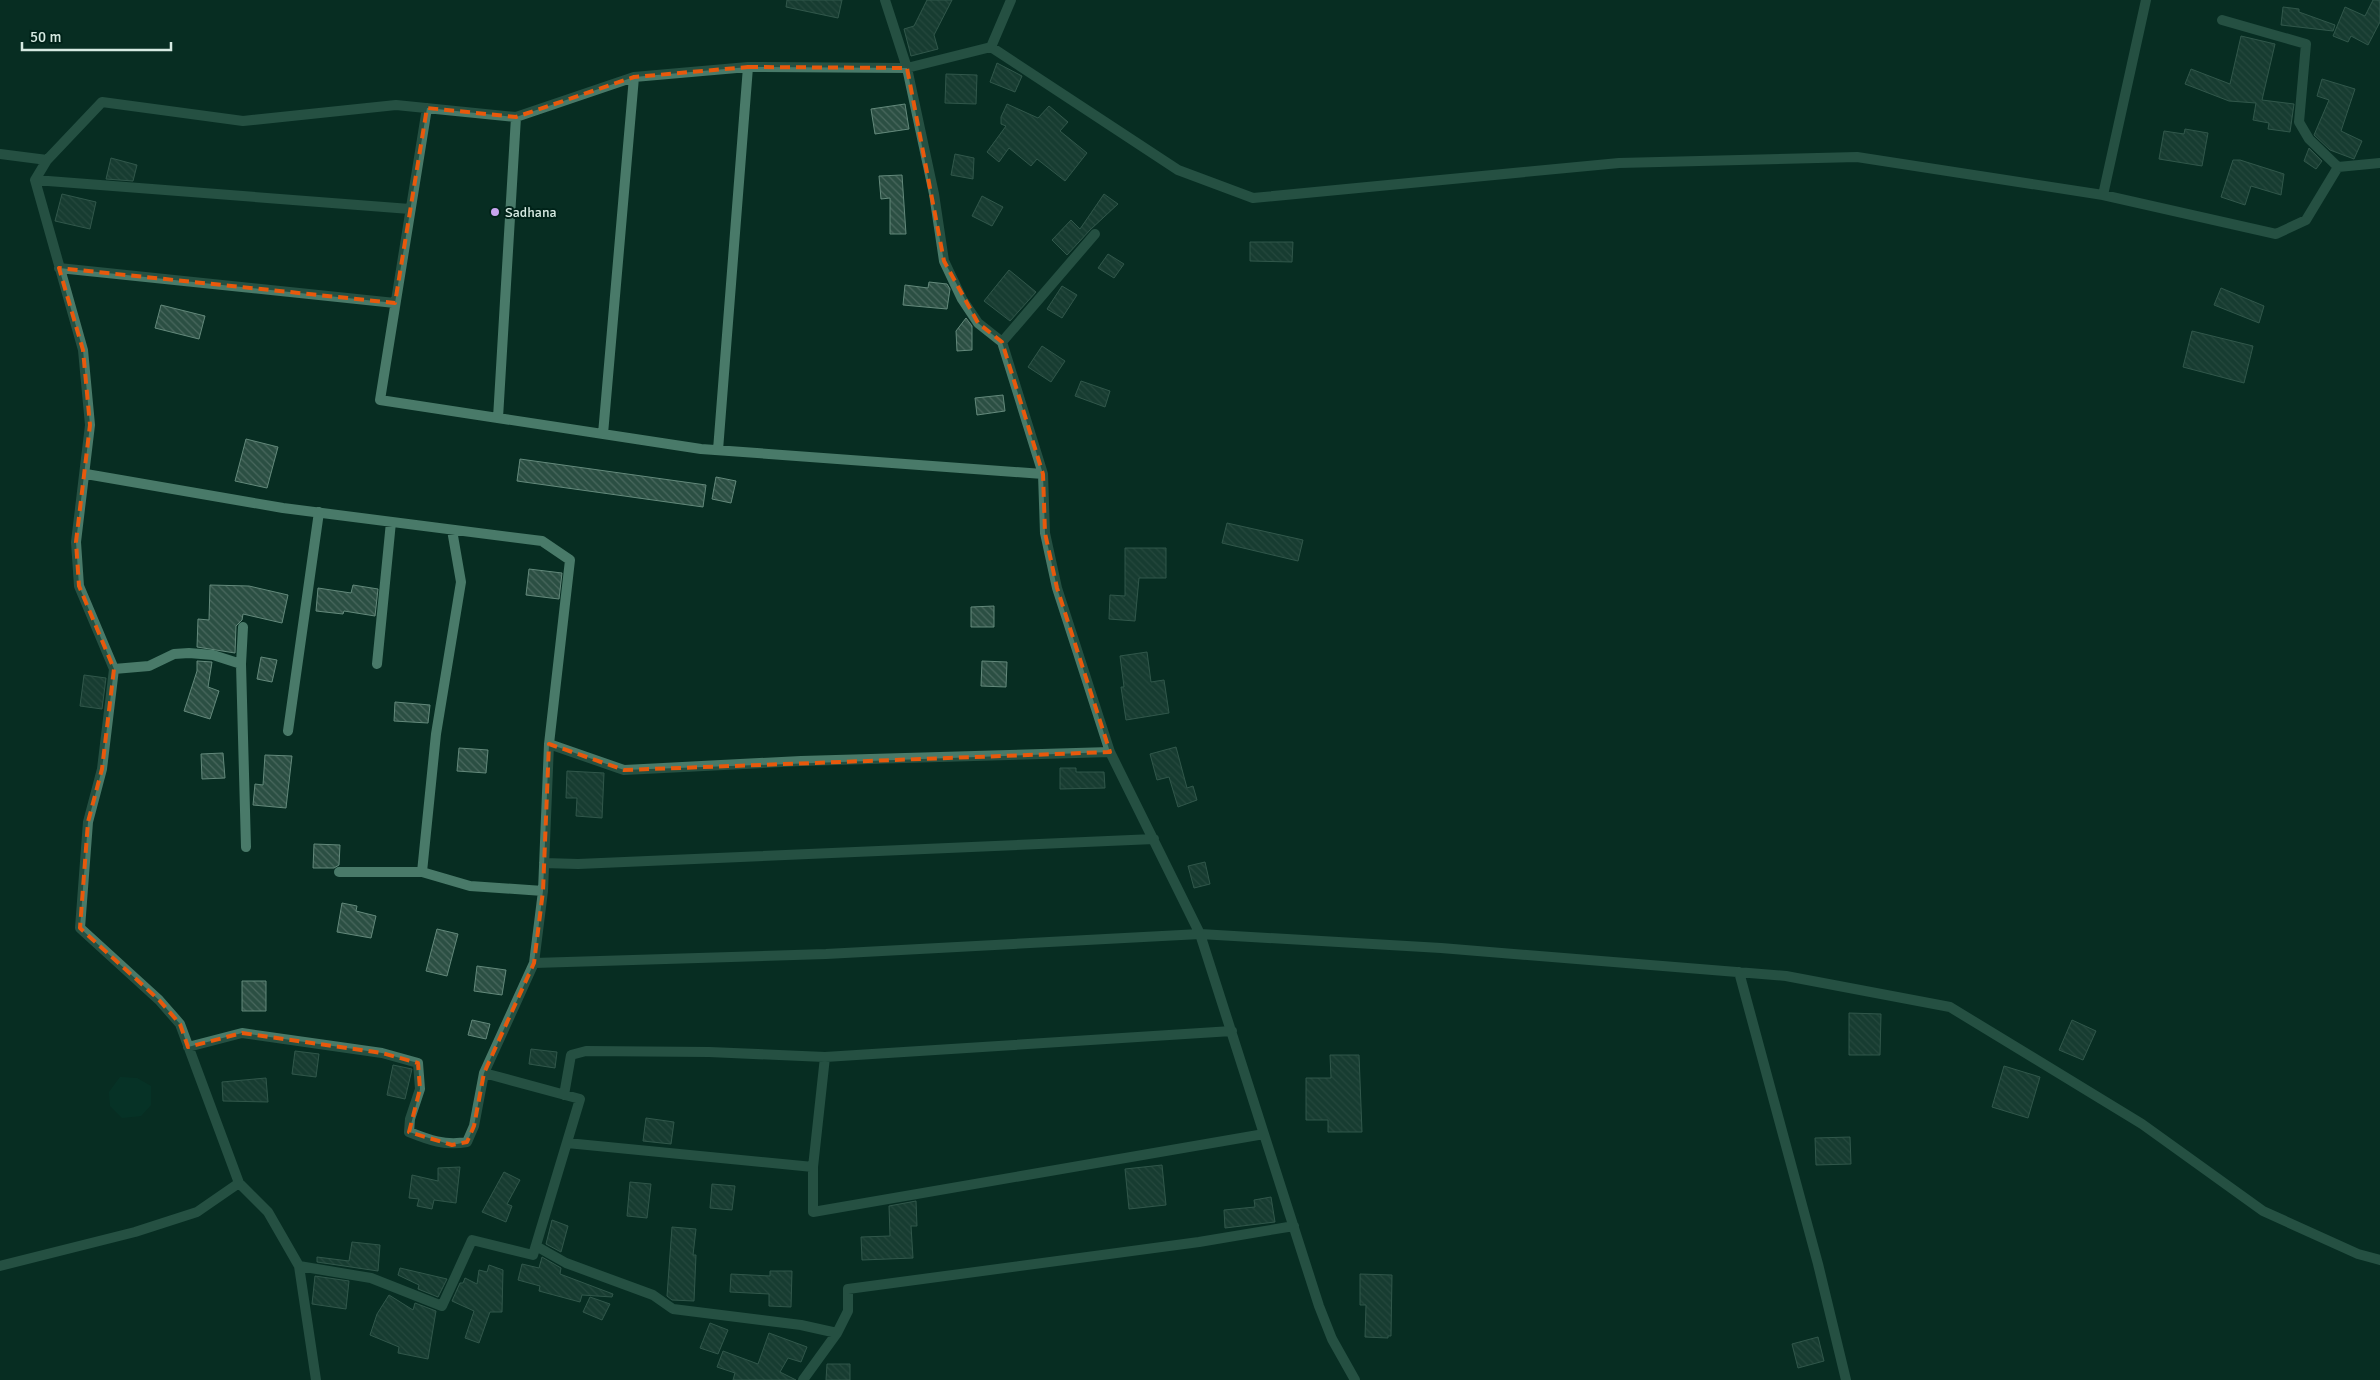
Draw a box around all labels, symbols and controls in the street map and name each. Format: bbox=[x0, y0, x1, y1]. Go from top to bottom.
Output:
scale bar bbox=[22, 20, 171, 52]
text: 50 m bbox=[30, 28, 61, 46]
place label: Sadhana bbox=[505, 204, 557, 221]
marker: Sadhana bbox=[489, 206, 501, 218]

